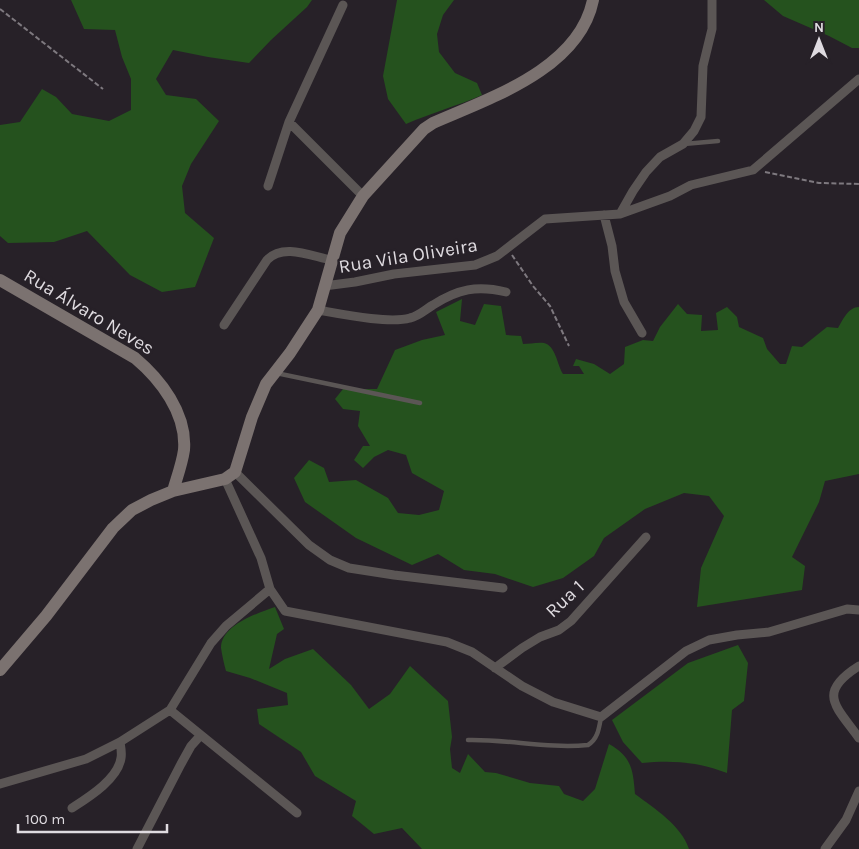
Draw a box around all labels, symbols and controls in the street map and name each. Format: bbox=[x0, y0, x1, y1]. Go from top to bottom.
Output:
north arrow bbox=[794, 15, 844, 65]
text: N bbox=[814, 19, 824, 36]
street label: Rua Vila Oliveira bbox=[337, 234, 479, 278]
street label: Rua Álvaro Neves bbox=[20, 264, 159, 360]
street label: Rua 1 bbox=[541, 576, 589, 622]
scale bar bbox=[18, 802, 166, 834]
text: 100 m bbox=[25, 810, 65, 828]

